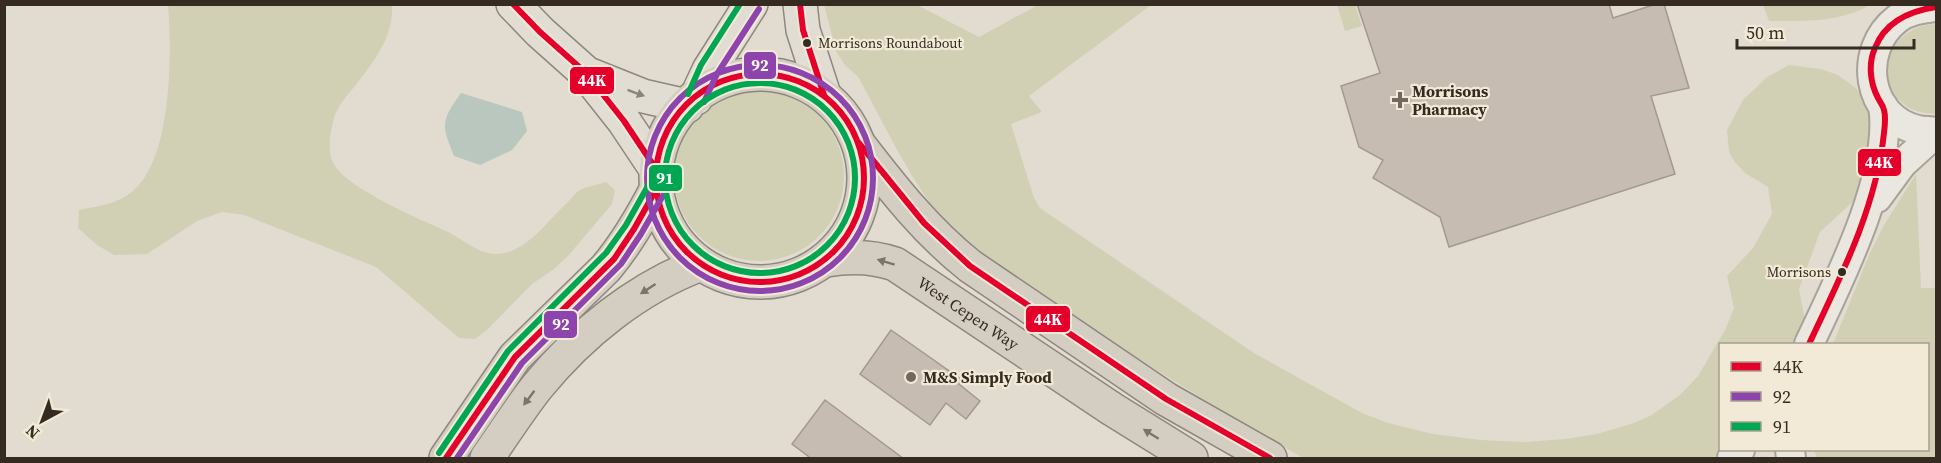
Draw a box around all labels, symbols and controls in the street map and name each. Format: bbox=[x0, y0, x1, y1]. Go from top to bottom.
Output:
scale bar bbox=[1737, 12, 1914, 50]
text: 50 m bbox=[1746, 20, 1784, 45]
place label: Morrisons Roundabout bbox=[818, 33, 963, 53]
marker: Morrisons Roundabout bbox=[801, 37, 813, 49]
line badge: 92 bbox=[743, 51, 777, 80]
text: 92 bbox=[751, 54, 769, 76]
line badge: 44K bbox=[569, 66, 615, 95]
text: 44K bbox=[578, 69, 607, 91]
place label: Morrisons Pharmacy bbox=[1412, 80, 1488, 120]
one-way arrow bbox=[627, 88, 645, 98]
marker: Morrisons Pharmacy bbox=[1393, 93, 1407, 107]
line badge: 44K bbox=[1857, 148, 1902, 177]
text: 44K bbox=[1865, 151, 1894, 173]
line badge: 91 bbox=[648, 164, 683, 192]
text: 91 bbox=[656, 167, 674, 189]
one-way arrow bbox=[877, 256, 895, 266]
place label: Morrisons bbox=[1767, 262, 1831, 282]
marker: Morrisons bbox=[1836, 266, 1848, 278]
street label: West Cepen Way bbox=[913, 271, 1024, 355]
one-way arrow bbox=[640, 283, 656, 294]
line badge: 44K bbox=[1025, 305, 1071, 333]
text: 44K bbox=[1034, 308, 1063, 330]
line badge: 92 bbox=[543, 310, 578, 339]
text: 92 bbox=[552, 313, 570, 335]
legend bbox=[1719, 343, 1929, 451]
text: 44K bbox=[1773, 354, 1803, 379]
place label: M&S Simply Food bbox=[923, 366, 1052, 388]
marker: M&S Simply Food bbox=[904, 370, 918, 384]
text: 92 bbox=[1773, 384, 1791, 409]
one-way arrow bbox=[523, 390, 535, 406]
north arrow bbox=[12, 391, 72, 451]
text: 91 bbox=[1773, 414, 1791, 439]
text: N bbox=[20, 420, 44, 444]
one-way arrow bbox=[1143, 429, 1159, 440]

